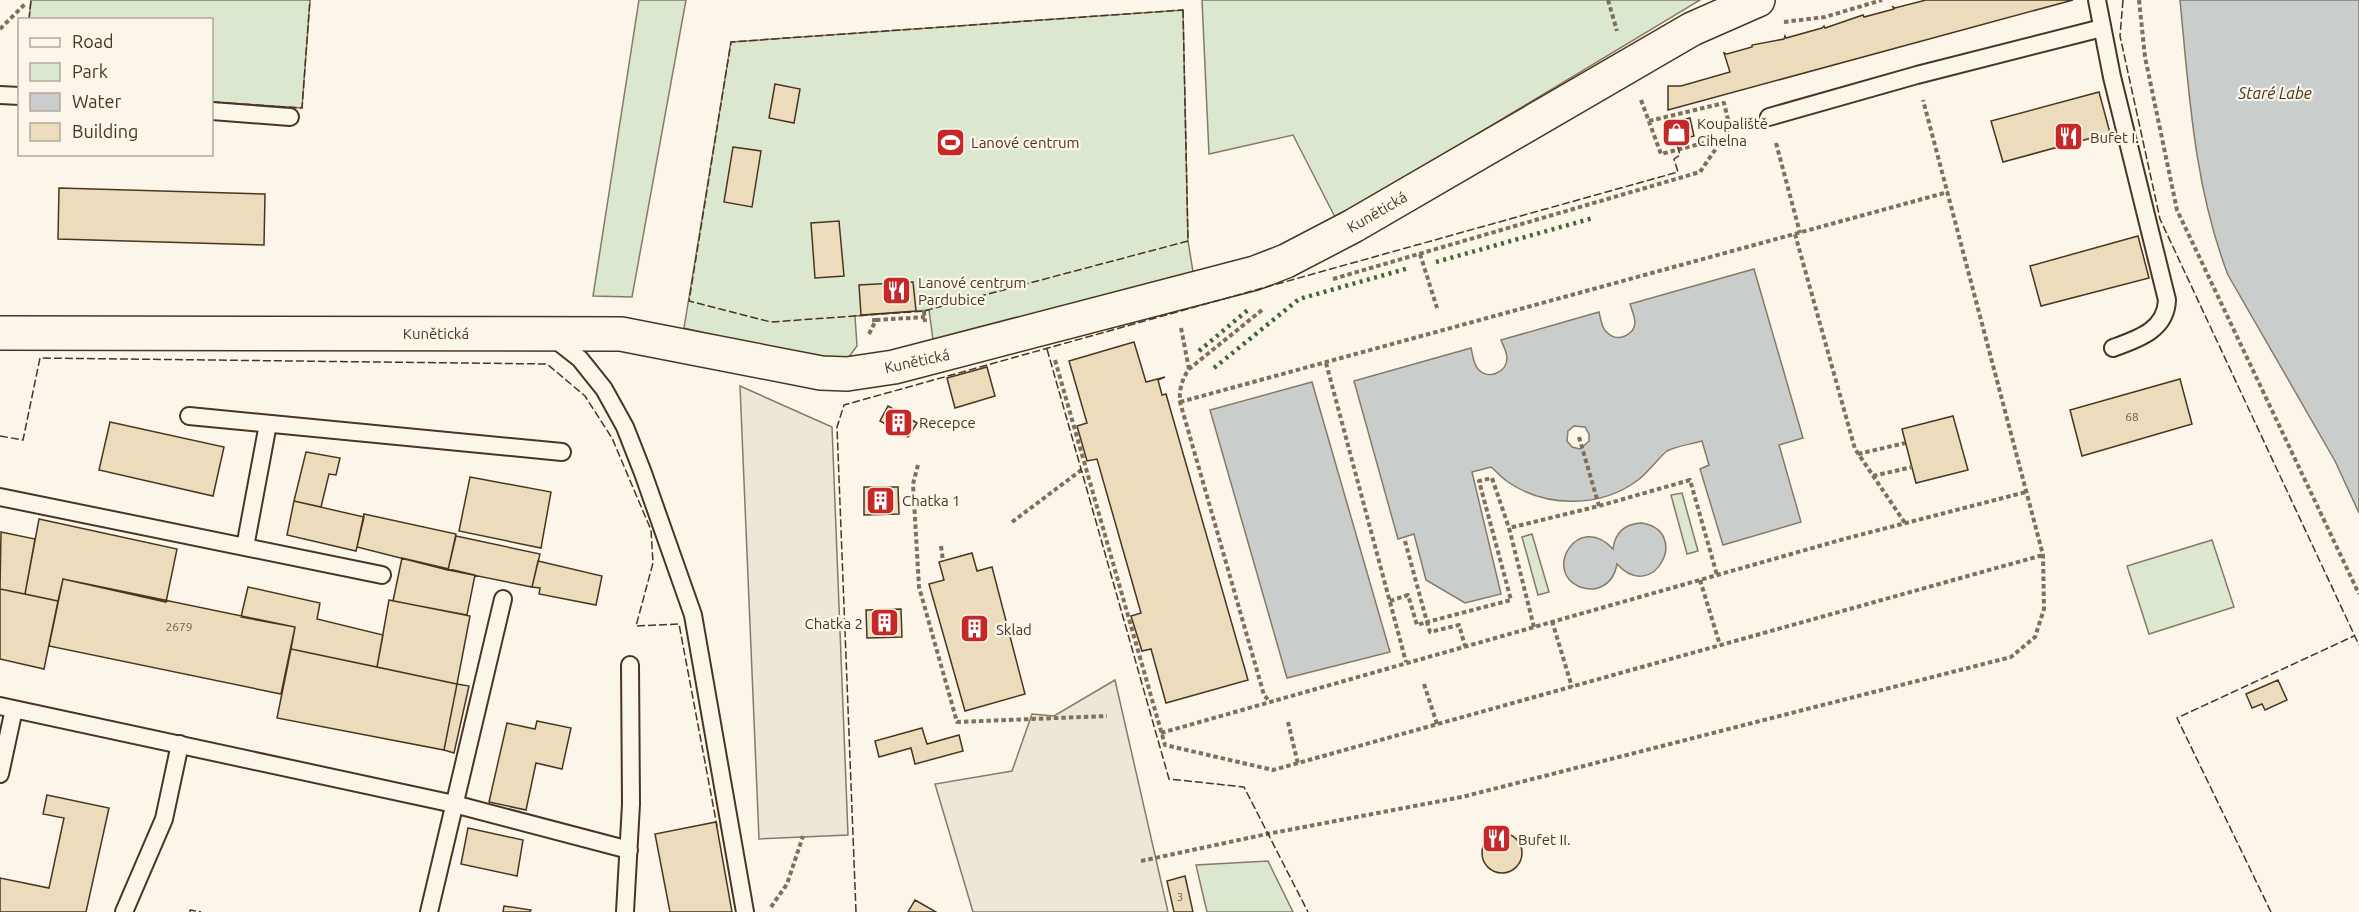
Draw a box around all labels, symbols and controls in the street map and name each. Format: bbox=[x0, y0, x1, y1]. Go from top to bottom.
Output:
legend bbox=[18, 18, 213, 156]
text: Road bbox=[72, 31, 114, 51]
text: Park bbox=[72, 61, 108, 81]
water label: Staré Labe bbox=[2237, 84, 2312, 102]
text: Water bbox=[72, 91, 122, 111]
place label: Koupaliště Cihelna bbox=[1697, 115, 1768, 149]
shop icon: Koupaliště Cihelna bbox=[1660, 116, 1692, 148]
text: Building bbox=[72, 121, 138, 141]
restaurant icon: Bufet I. bbox=[2053, 121, 2085, 153]
sports icon: Lanové centrum bbox=[934, 126, 966, 158]
place label: Bufet I. bbox=[2090, 129, 2139, 146]
place label: Lanové centrum bbox=[971, 134, 1080, 151]
street label: Kunětická bbox=[1344, 188, 1410, 236]
place label: Lanové centrum Pardubice bbox=[918, 274, 1027, 308]
restaurant icon: Lanové centrum Pardubice bbox=[881, 275, 913, 307]
street label: Kunětická bbox=[403, 325, 469, 342]
street label: Kunětická bbox=[883, 346, 951, 376]
building icon: Recepce bbox=[882, 406, 914, 438]
house number: 68 bbox=[2125, 410, 2139, 423]
place label: Recepce bbox=[919, 414, 976, 431]
building icon: Chatka 1 bbox=[865, 484, 897, 516]
place label: Chatka 1 bbox=[902, 492, 961, 509]
building icon: Chatka 2 bbox=[868, 607, 900, 639]
building icon: Sklad bbox=[959, 613, 991, 645]
place label: Chatka 2 bbox=[804, 615, 863, 632]
house number: 2679 bbox=[165, 620, 193, 633]
place label: Sklad bbox=[996, 621, 1032, 638]
restaurant icon: Bufet II. bbox=[1481, 823, 1513, 855]
place label: Bufet II. bbox=[1518, 831, 1571, 848]
house number: 3 bbox=[1177, 890, 1183, 903]

